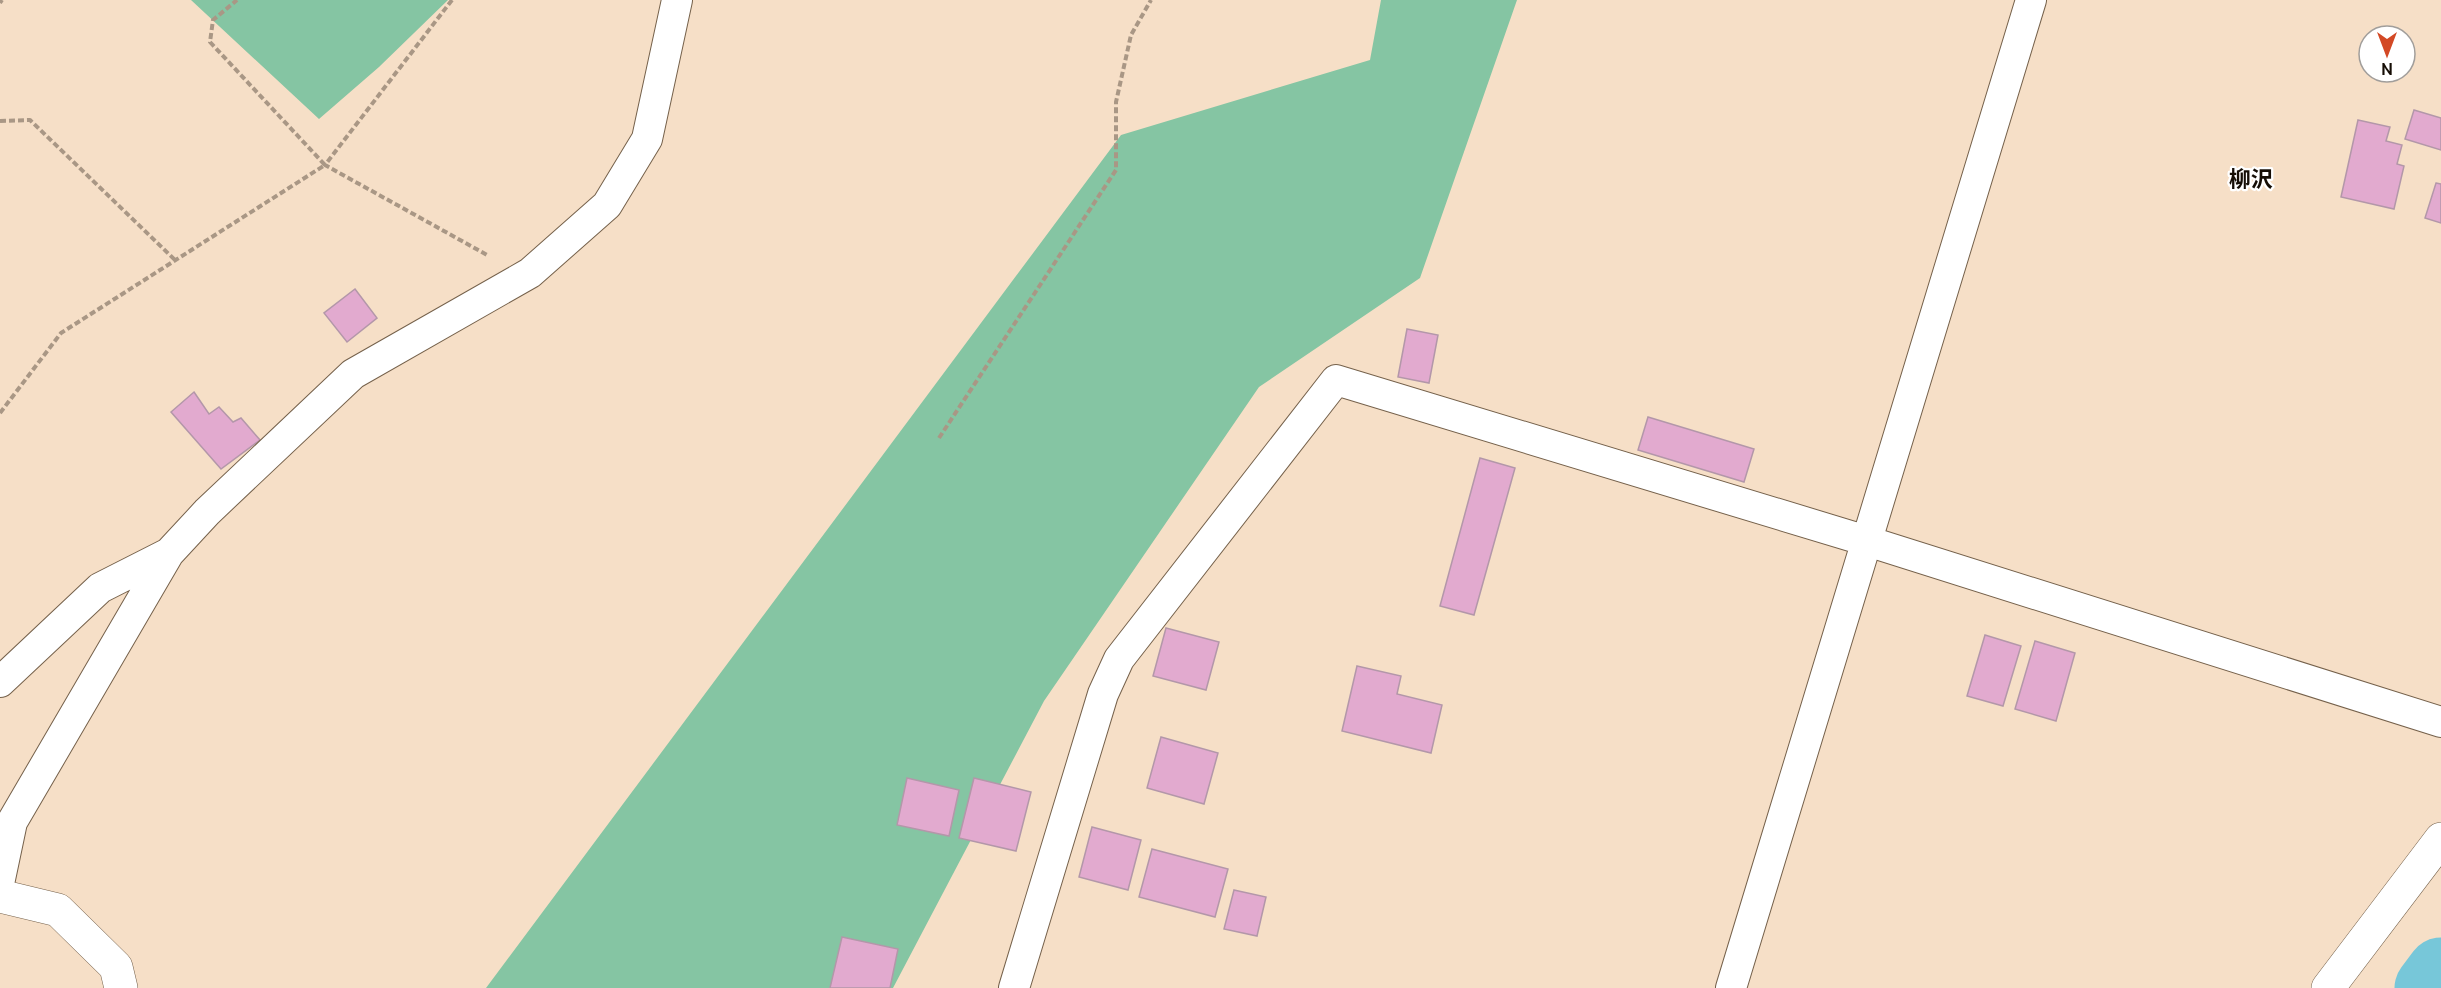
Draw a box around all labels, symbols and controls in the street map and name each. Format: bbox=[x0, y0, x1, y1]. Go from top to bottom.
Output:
north arrow bbox=[2357, 24, 2417, 84]
text: N bbox=[2381, 60, 2393, 78]
district label: 柳沢 bbox=[2229, 166, 2273, 191]

